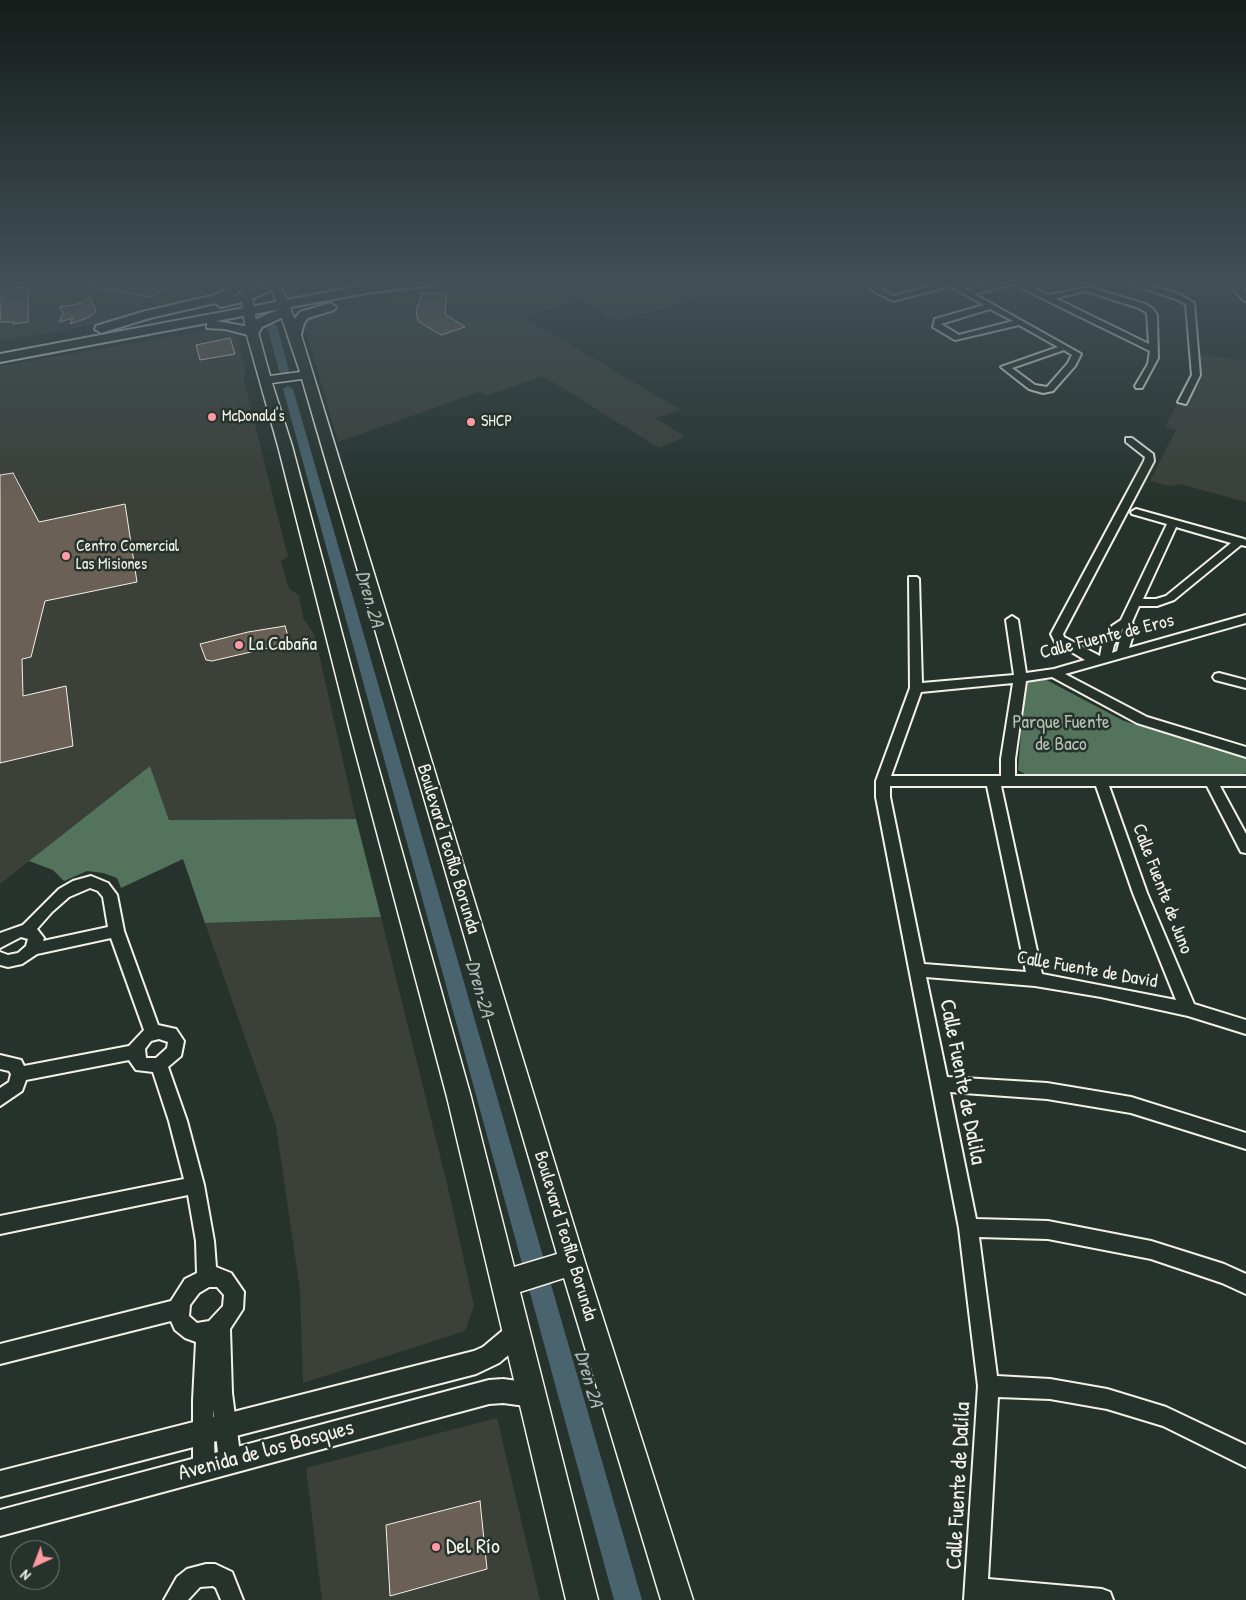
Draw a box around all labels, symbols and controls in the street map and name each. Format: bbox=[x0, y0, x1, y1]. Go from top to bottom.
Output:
place label: McDonald's bbox=[222, 407, 285, 427]
marker: McDonald's bbox=[206, 411, 218, 423]
place label: SHCP bbox=[481, 412, 512, 432]
marker: SHCP bbox=[465, 416, 477, 428]
place label: Centro Comercial Las Misiones bbox=[76, 537, 179, 575]
marker: Centro Comercial Las Misiones bbox=[60, 550, 72, 562]
water label: Dren 2A bbox=[349, 568, 389, 630]
street label: Calle Fuente de Eros bbox=[1038, 609, 1176, 665]
place label: La Cabaña bbox=[249, 634, 317, 656]
marker: La Cabaña bbox=[233, 639, 245, 651]
park label: Parque Fuente de Baco bbox=[1012, 712, 1110, 756]
street label: Boulevard Teofilo Borunda bbox=[411, 761, 485, 937]
street label: Calle Fuente de Juno bbox=[1127, 821, 1197, 957]
street label: Calle Fuente de David bbox=[1015, 946, 1159, 994]
water label: Dren 2A bbox=[459, 958, 499, 1020]
street label: Calle Fuente de Dalila bbox=[933, 997, 991, 1167]
street label: Boulevard Teofilo Borunda bbox=[528, 1148, 602, 1324]
water label: Dren 2A bbox=[568, 1348, 608, 1410]
street label: Calle Fuente de Dalila bbox=[941, 1402, 977, 1570]
street label: Avenida de los Bosques bbox=[175, 1415, 357, 1487]
place label: Del Río bbox=[446, 1534, 500, 1560]
north arrow bbox=[10, 1540, 60, 1590]
marker: Del Río bbox=[430, 1541, 442, 1553]
text: N bbox=[16, 1566, 34, 1585]

